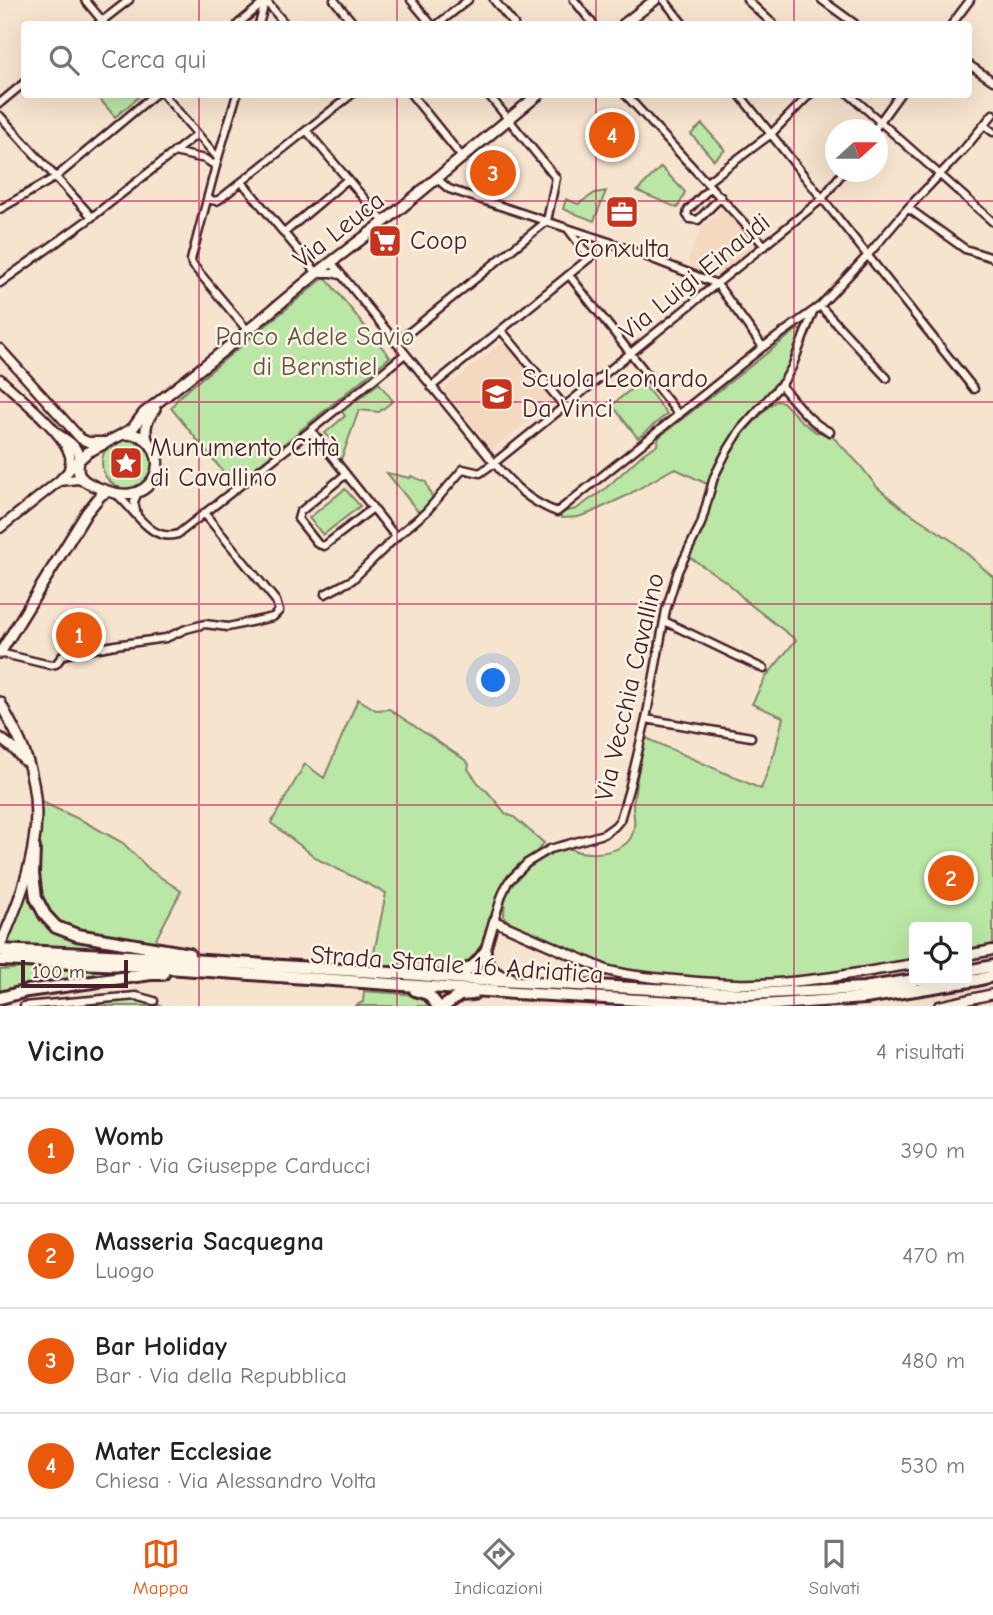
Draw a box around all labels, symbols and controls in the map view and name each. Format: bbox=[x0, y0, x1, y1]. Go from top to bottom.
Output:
search box bbox=[21, 21, 972, 98]
icon: search bbox=[45, 41, 83, 79]
text: Cerca qui bbox=[101, 45, 207, 75]
pin: 4 bbox=[589, 109, 635, 161]
north arrow bbox=[825, 119, 888, 182]
pin: 3 bbox=[470, 147, 516, 199]
street label: Via Leuca bbox=[288, 185, 390, 275]
office icon: Conxulta bbox=[603, 193, 641, 231]
street label: Via Luigi Einaudi bbox=[614, 207, 776, 347]
supermarket icon: Coop bbox=[366, 222, 404, 260]
place label: Coop bbox=[410, 226, 467, 256]
place label: Conxulta bbox=[574, 234, 670, 264]
park label: Parco Adele Savio di Bernstiel bbox=[215, 322, 415, 382]
place label: Scuola Leonardo Da Vinci bbox=[522, 364, 708, 424]
school or university icon: Scuola Leonardo Da Vinci bbox=[478, 375, 516, 413]
place label: Munumento Città di Cavallino bbox=[150, 433, 340, 493]
place icon: Munumento Città di Cavallino bbox=[107, 444, 145, 482]
street label: Via Vecchia Cavallino bbox=[589, 570, 671, 804]
pin: 1 bbox=[56, 609, 102, 661]
your location bbox=[476, 663, 510, 697]
pin: 2 bbox=[928, 852, 974, 904]
map controls bbox=[909, 922, 972, 985]
button: locate bbox=[909, 922, 972, 985]
street label: Strada Statale 16 Adriatica bbox=[309, 940, 605, 990]
scale bar bbox=[21, 957, 128, 989]
text: 100 m bbox=[32, 961, 85, 983]
text: Vicino bbox=[28, 1034, 105, 1069]
text: 4 risultati bbox=[876, 1038, 965, 1065]
text: Womb bbox=[95, 1122, 164, 1152]
text: 1 bbox=[46, 1137, 56, 1164]
text: 390 m bbox=[900, 1137, 965, 1164]
text: Bar · Via Giuseppe Carducci bbox=[95, 1152, 371, 1179]
text: Masseria Sacquegna bbox=[95, 1227, 324, 1257]
text: 2 bbox=[45, 1242, 57, 1269]
text: 470 m bbox=[902, 1242, 965, 1269]
text: Luogo bbox=[95, 1257, 155, 1284]
text: Bar Holiday bbox=[95, 1332, 227, 1362]
text: 3 bbox=[45, 1347, 57, 1374]
text: 480 m bbox=[901, 1347, 965, 1374]
text: Bar · Via della Repubblica bbox=[95, 1362, 347, 1389]
text: Mater Ecclesiae bbox=[95, 1437, 272, 1467]
text: 4 bbox=[46, 1452, 56, 1479]
text: 530 m bbox=[900, 1452, 965, 1479]
text: Chiesa · Via Alessandro Volta bbox=[95, 1467, 376, 1494]
tab: Mappa bbox=[133, 1535, 189, 1599]
tab: Indicazioni bbox=[454, 1535, 543, 1599]
tab: Salvati bbox=[809, 1535, 860, 1599]

